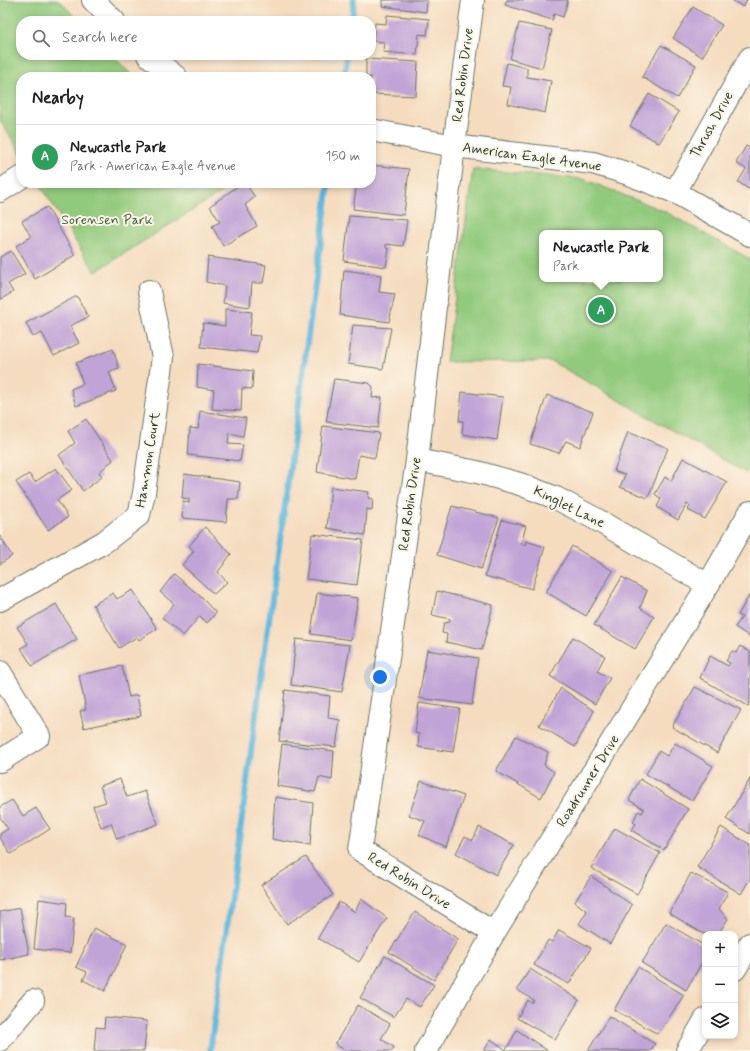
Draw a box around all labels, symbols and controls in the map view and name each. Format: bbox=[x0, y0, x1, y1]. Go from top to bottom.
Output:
search box bbox=[16, 16, 376, 60]
icon: search bbox=[30, 27, 52, 49]
street label: Red Robin Drive bbox=[448, 27, 478, 123]
text: Search here bbox=[62, 28, 138, 48]
text: Nearby bbox=[32, 87, 84, 109]
street label: Thrush Drive bbox=[686, 89, 738, 161]
text: Newcastle Park bbox=[70, 138, 166, 158]
street label: American Eagle Avenue bbox=[461, 138, 603, 176]
text: A bbox=[41, 148, 49, 165]
text: 150 m bbox=[326, 148, 360, 165]
text: Park · American Eagle Avenue bbox=[70, 158, 236, 175]
park label: Sorensen Park bbox=[61, 211, 153, 229]
popup bbox=[539, 230, 663, 282]
text: Newcastle Park bbox=[553, 238, 649, 258]
text: Park bbox=[553, 258, 579, 275]
pin: A bbox=[588, 295, 614, 325]
street label: Hammon Court bbox=[132, 410, 165, 509]
street label: Red Robin Drive bbox=[395, 456, 425, 552]
street label: Kinglet Lane bbox=[530, 482, 608, 533]
your location bbox=[370, 667, 390, 687]
street label: Roadrunner Drive bbox=[552, 732, 624, 830]
street label: Red Robin Drive bbox=[364, 848, 454, 914]
map controls bbox=[702, 931, 738, 1039]
button: + bbox=[702, 931, 738, 967]
button: − bbox=[702, 967, 738, 1003]
button: layers bbox=[702, 1003, 738, 1039]

